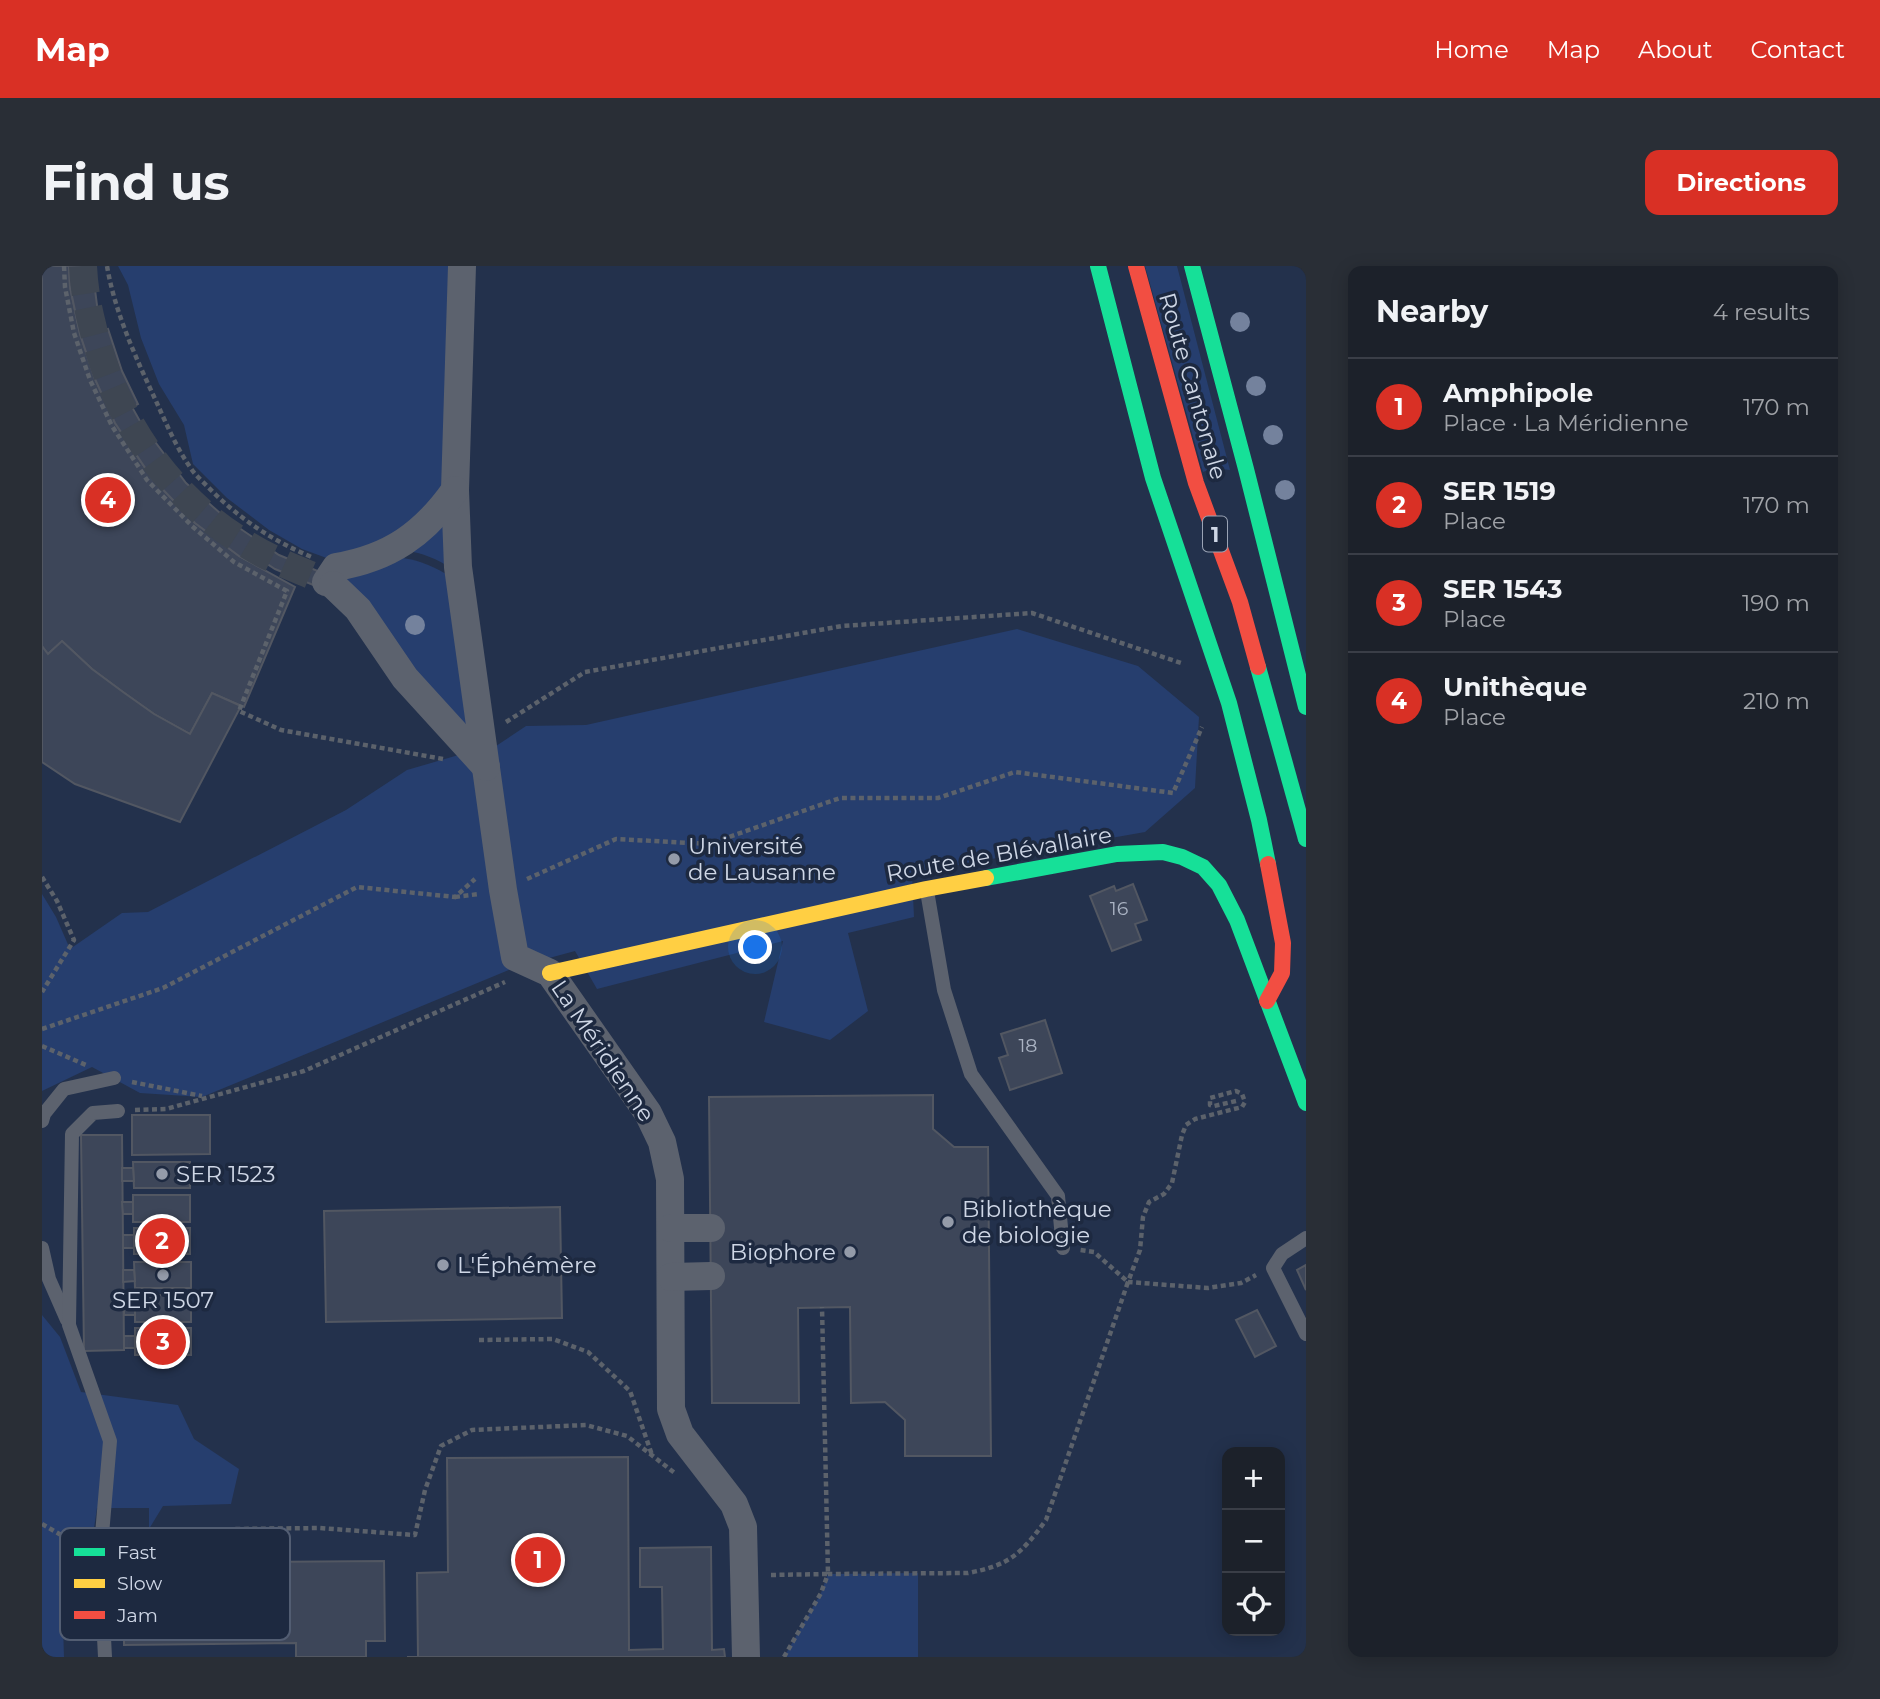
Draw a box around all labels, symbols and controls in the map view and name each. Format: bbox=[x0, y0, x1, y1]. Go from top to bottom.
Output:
text: Map bbox=[35, 29, 110, 69]
text: Home bbox=[1434, 35, 1509, 64]
text: Map bbox=[1547, 35, 1600, 64]
text: About bbox=[1638, 35, 1712, 64]
text: Contact bbox=[1750, 35, 1845, 64]
button: Directions bbox=[1645, 150, 1838, 215]
text: Find us bbox=[42, 153, 230, 212]
street label: Route Cantonale bbox=[1153, 289, 1233, 483]
text: Nearby bbox=[1376, 293, 1488, 330]
text: 4 results bbox=[1713, 298, 1810, 326]
text: Amphipole bbox=[1443, 377, 1593, 409]
text: 1 bbox=[1394, 393, 1404, 421]
text: 170 m bbox=[1743, 393, 1810, 421]
text: Place · La Méridienne bbox=[1443, 409, 1689, 437]
pin: 4 bbox=[85, 474, 131, 526]
text: SER 1519 bbox=[1443, 475, 1556, 507]
text: 2 bbox=[1392, 491, 1406, 519]
text: 170 m bbox=[1743, 491, 1810, 519]
text: Place bbox=[1443, 507, 1506, 535]
road number: 1 bbox=[1203, 516, 1227, 552]
text: SER 1543 bbox=[1443, 573, 1562, 605]
text: 3 bbox=[1392, 589, 1406, 617]
text: 190 m bbox=[1742, 589, 1810, 617]
text: Place bbox=[1443, 605, 1506, 633]
text: Unithèque bbox=[1443, 671, 1587, 703]
text: 4 bbox=[1391, 687, 1407, 715]
text: 210 m bbox=[1743, 687, 1810, 715]
text: Place bbox=[1443, 703, 1506, 731]
street label: Route de Blévallaire bbox=[884, 820, 1114, 888]
place label: Université de Lausanne bbox=[688, 832, 836, 886]
marker: Université de Lausanne bbox=[666, 851, 682, 867]
house number: 16 bbox=[1110, 897, 1128, 920]
your location bbox=[738, 930, 772, 964]
street label: La Méridienne bbox=[545, 975, 661, 1127]
house number: 18 bbox=[1019, 1034, 1037, 1057]
place label: SER 1523 bbox=[176, 1160, 275, 1188]
marker: SER 1523 bbox=[154, 1166, 170, 1182]
place label: Bibliothèque de biologie bbox=[962, 1195, 1112, 1249]
marker: Bibliothèque de biologie bbox=[940, 1214, 956, 1230]
pin: 2 bbox=[139, 1215, 185, 1267]
place label: Biophore bbox=[730, 1238, 836, 1266]
marker: Biophore bbox=[842, 1244, 858, 1260]
place label: L'Éphémère bbox=[457, 1251, 597, 1279]
marker: L'Éphémère bbox=[435, 1257, 451, 1273]
marker: SER 1507 bbox=[155, 1267, 171, 1283]
place label: SER 1507 bbox=[112, 1286, 214, 1314]
pin: 3 bbox=[140, 1316, 186, 1368]
map controls bbox=[1222, 1447, 1285, 1636]
button: + bbox=[1222, 1447, 1285, 1510]
button: − bbox=[1222, 1510, 1285, 1573]
legend bbox=[60, 1528, 290, 1640]
pin: 1 bbox=[515, 1534, 561, 1586]
text: Fast bbox=[117, 1541, 157, 1564]
text: Slow bbox=[117, 1572, 162, 1595]
button: locate bbox=[1222, 1573, 1285, 1636]
text: Jam bbox=[116, 1604, 158, 1627]

